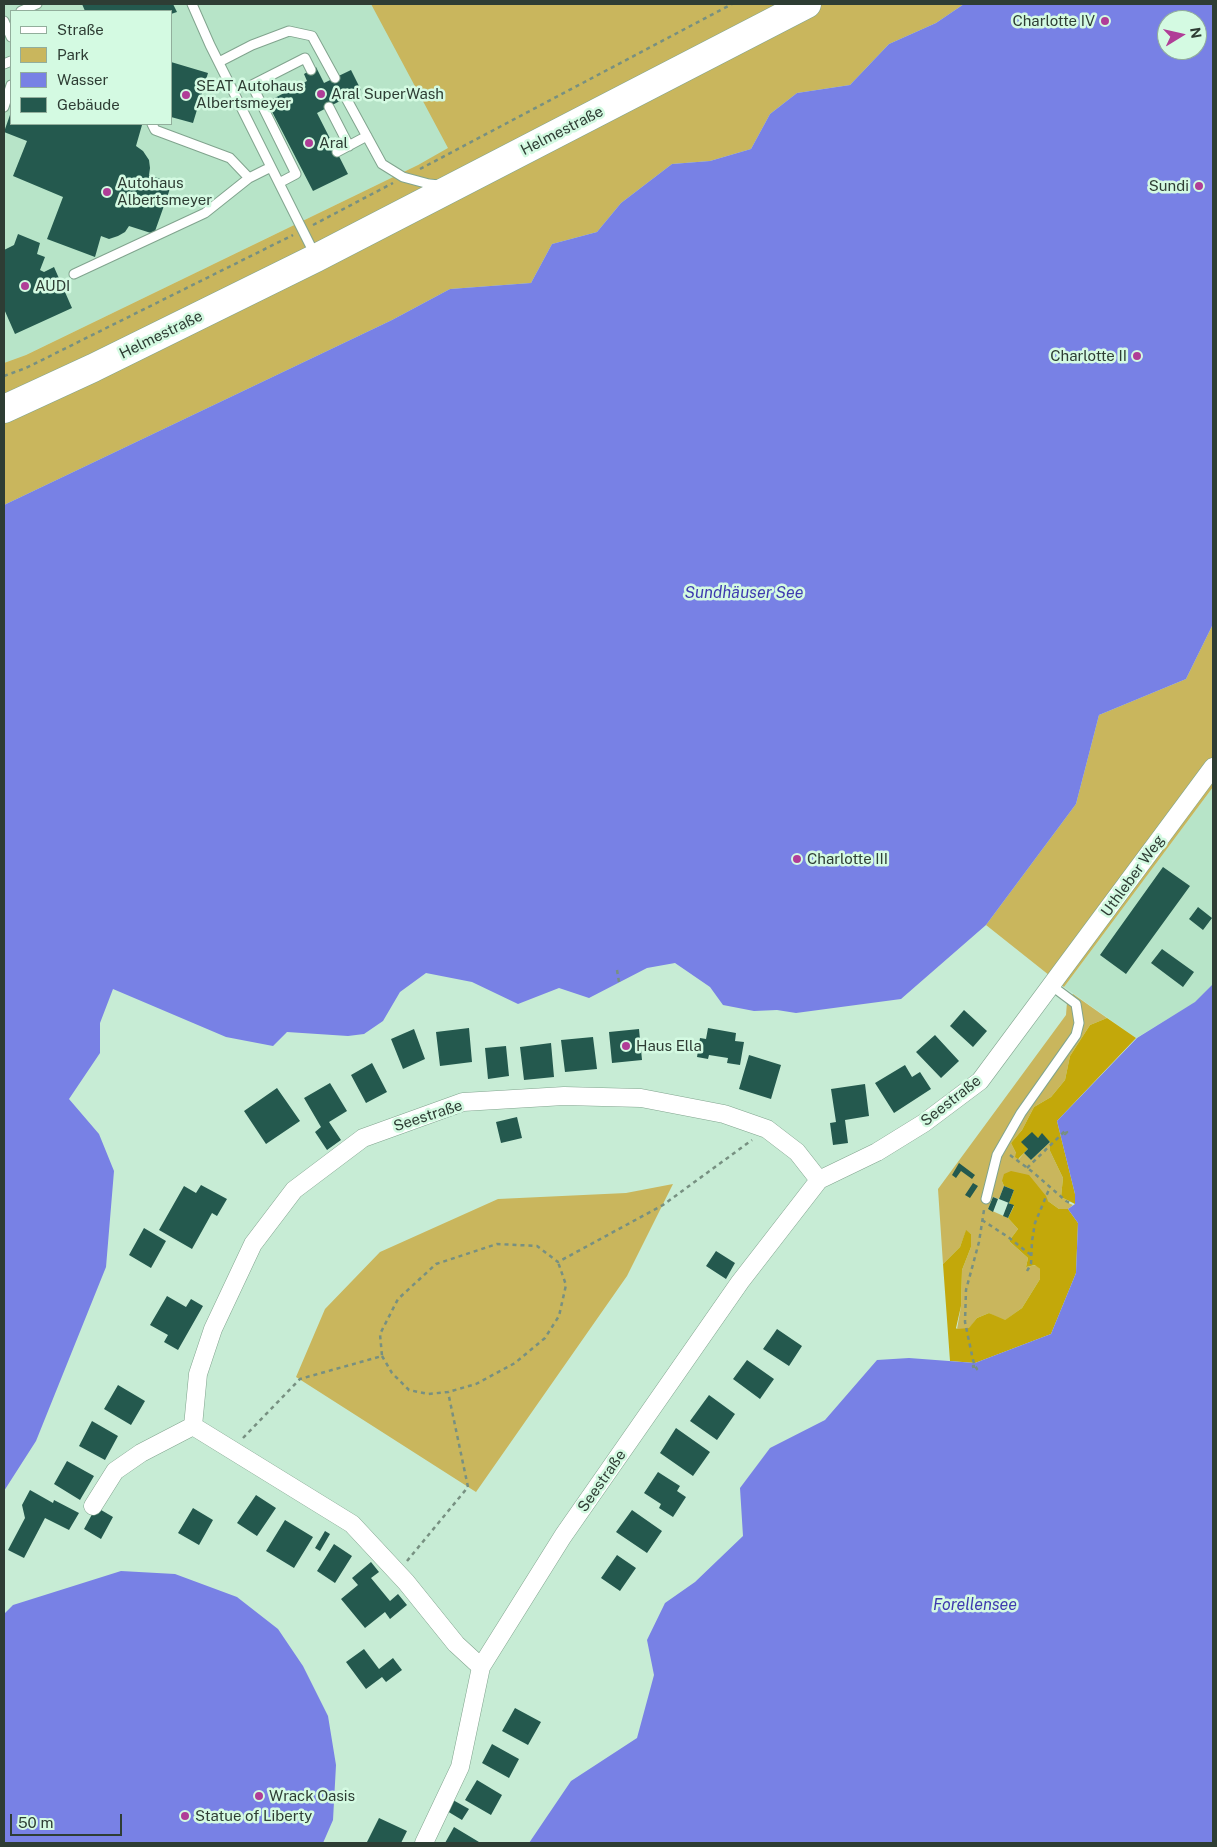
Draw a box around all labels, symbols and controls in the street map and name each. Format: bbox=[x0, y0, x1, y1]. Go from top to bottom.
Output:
legend bbox=[10, 10, 172, 125]
north arrow bbox=[1157, 10, 1207, 60]
place label: Charlotte IV bbox=[1012, 12, 1095, 30]
marker: Charlotte IV bbox=[1099, 15, 1111, 27]
text: Straße bbox=[57, 21, 104, 38]
text: N bbox=[1187, 26, 1205, 39]
text: Park bbox=[57, 46, 89, 63]
text: Wasser bbox=[57, 71, 108, 88]
place label: SEAT Autohaus Albertsmeyer bbox=[196, 77, 304, 112]
place label: Aral SuperWash bbox=[331, 85, 444, 103]
marker: Aral SuperWash bbox=[315, 88, 327, 100]
marker: SEAT Autohaus Albertsmeyer bbox=[180, 89, 192, 101]
text: Gebäude bbox=[57, 96, 120, 113]
street label: Helmestraße bbox=[518, 102, 606, 160]
place label: Aral bbox=[319, 134, 348, 152]
marker: Aral bbox=[303, 137, 315, 149]
place label: Autohaus Albertsmeyer bbox=[117, 174, 212, 209]
place label: Sundi bbox=[1149, 177, 1189, 195]
marker: Sundi bbox=[1193, 180, 1205, 192]
marker: Autohaus Albertsmeyer bbox=[101, 186, 113, 198]
place label: AUDI bbox=[35, 277, 70, 295]
marker: AUDI bbox=[19, 280, 31, 292]
street label: Helmestraße bbox=[116, 307, 206, 363]
place label: Charlotte II bbox=[1050, 347, 1127, 365]
marker: Charlotte II bbox=[1131, 350, 1143, 362]
water label: Sundhäuser See bbox=[685, 583, 803, 603]
street label: Uthleber Weg bbox=[1097, 832, 1169, 920]
place label: Charlotte III bbox=[807, 850, 888, 868]
marker: Charlotte III bbox=[791, 853, 803, 865]
place label: Haus Ella bbox=[636, 1037, 702, 1055]
marker: Haus Ella bbox=[620, 1040, 632, 1052]
street label: Seestraße bbox=[917, 1072, 985, 1130]
street label: Seestraße bbox=[391, 1096, 465, 1136]
street label: Seestraße bbox=[574, 1447, 630, 1515]
water label: Forellensee bbox=[933, 1595, 1017, 1615]
place label: Wrack Oasis bbox=[269, 1787, 355, 1805]
marker: Wrack Oasis bbox=[253, 1790, 265, 1802]
scale bar bbox=[12, 1804, 125, 1836]
place label: Statue of Liberty bbox=[195, 1807, 312, 1825]
marker: Statue of Liberty bbox=[179, 1810, 191, 1822]
text: 50 m bbox=[18, 1814, 53, 1831]

